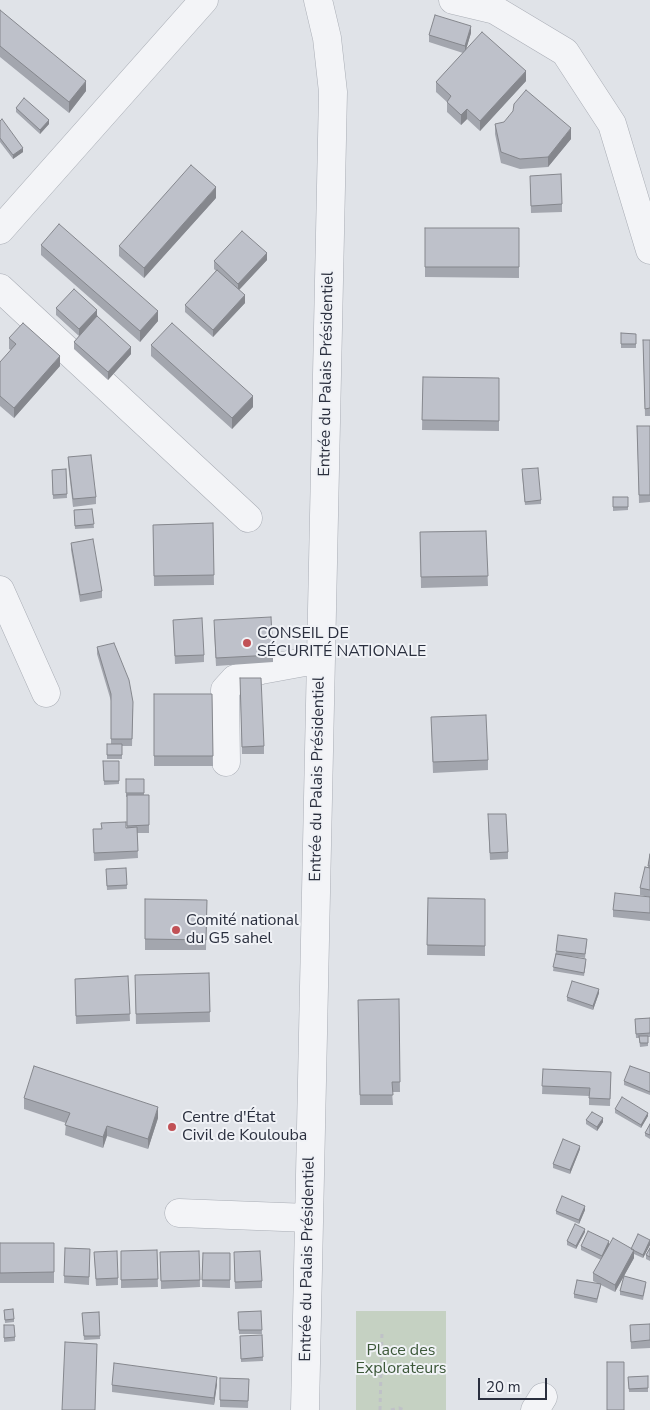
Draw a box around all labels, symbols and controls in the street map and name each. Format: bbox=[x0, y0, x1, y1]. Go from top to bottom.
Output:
street label: Entrée du Palais Présidentiel bbox=[316, 271, 338, 477]
place label: CONSEIL DE SÉCURITÉ NATIONALE bbox=[257, 624, 426, 662]
marker: CONSEIL DE SÉCURITÉ NATIONALE bbox=[241, 637, 253, 649]
street label: Entrée du Palais Présidentiel bbox=[307, 676, 329, 882]
place label: Comité national du G5 sahel bbox=[186, 911, 299, 949]
marker: Comité national du G5 sahel bbox=[170, 924, 182, 936]
place label: Centre d'État Civil de Koulouba bbox=[182, 1108, 307, 1146]
marker: Centre d'État Civil de Koulouba bbox=[166, 1121, 178, 1133]
street label: Entrée du Palais Présidentiel bbox=[297, 1156, 319, 1362]
park label: Place des Explorateurs bbox=[355, 1341, 447, 1379]
scale bar bbox=[480, 1368, 549, 1400]
text: 20 m bbox=[486, 1377, 521, 1397]

